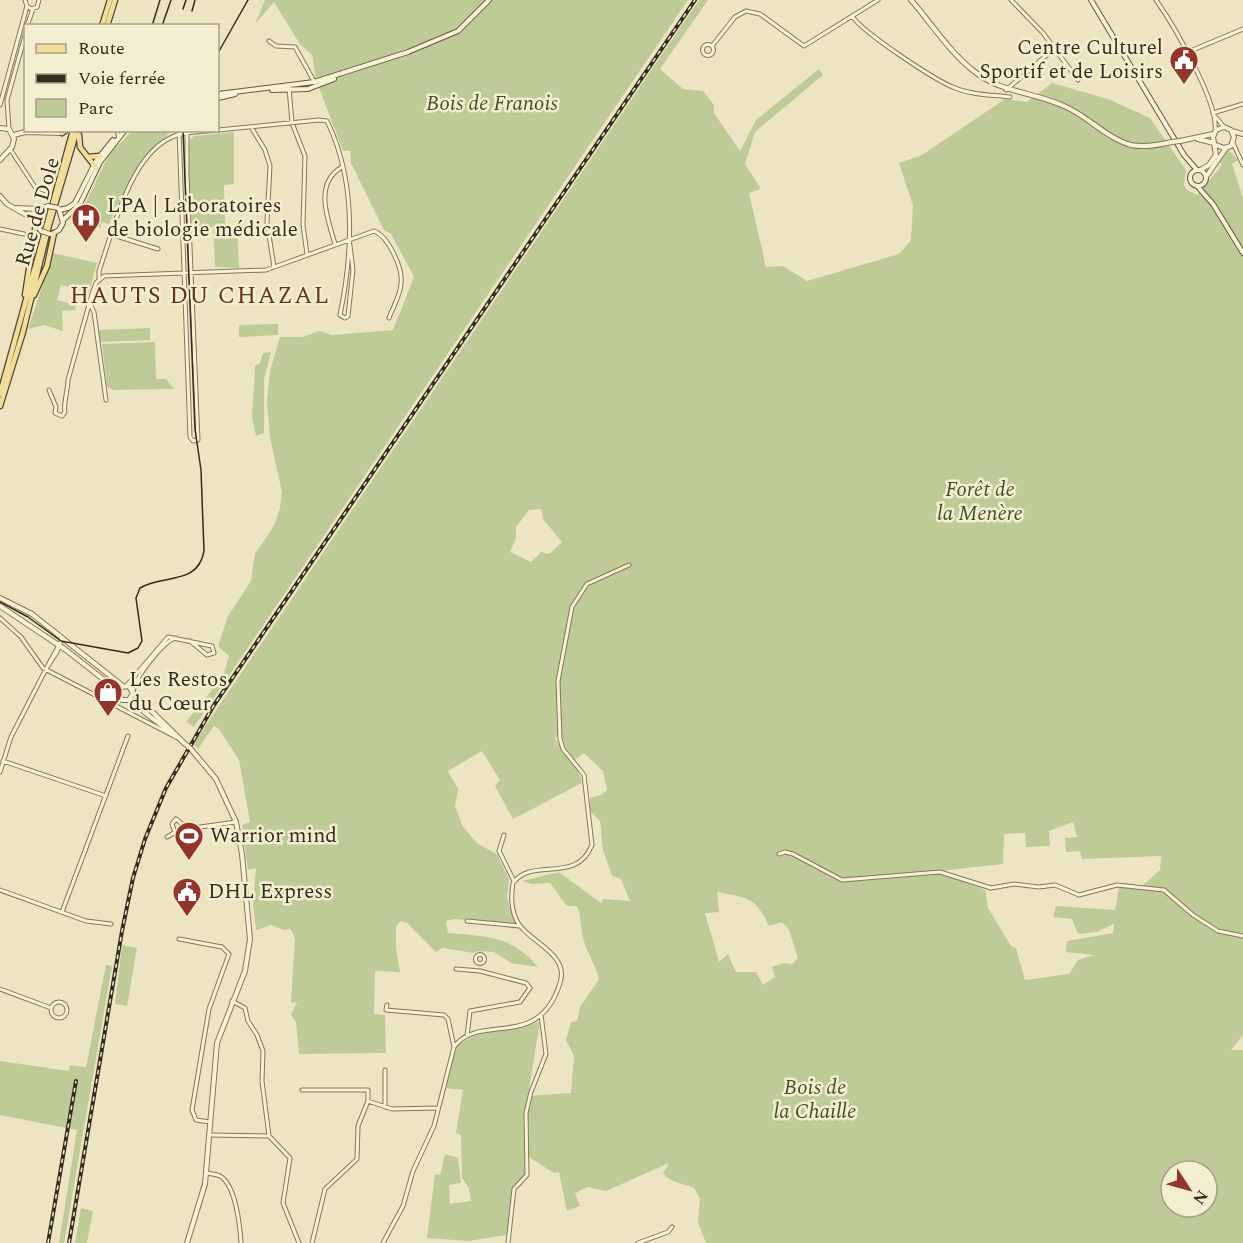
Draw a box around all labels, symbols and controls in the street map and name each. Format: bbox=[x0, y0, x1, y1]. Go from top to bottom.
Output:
legend bbox=[24, 24, 219, 132]
place label: Centre Culturel Sportif et de Loisirs bbox=[979, 32, 1163, 88]
text: Route bbox=[78, 35, 125, 62]
public building icon: Centre Culturel Sportif et de Loisirs bbox=[1168, 44, 1200, 86]
text: Voie ferrée bbox=[78, 65, 166, 92]
park label: Bois de Franois bbox=[426, 88, 559, 120]
text: Parc bbox=[78, 95, 114, 122]
street label: Rue de Dole bbox=[7, 154, 69, 270]
place label: LPA | Laboratoires de biologie médicale bbox=[107, 190, 298, 246]
hospital icon: LPA | Laboratoires de biologie médicale bbox=[70, 202, 102, 244]
district label: HAUTS DU CHAZAL bbox=[70, 278, 330, 314]
park label: Forêt de la Menère bbox=[937, 474, 1023, 530]
place label: Les Restos du Cœur bbox=[129, 664, 228, 720]
shop icon: Les Restos du Cœur bbox=[92, 676, 124, 718]
sports icon: Warrior mind bbox=[173, 820, 205, 862]
place label: Warrior mind bbox=[210, 820, 337, 852]
public building icon: DHL Express bbox=[171, 876, 203, 918]
place label: DHL Express bbox=[208, 876, 332, 908]
park label: Bois de la Chaille bbox=[774, 1072, 856, 1128]
north arrow bbox=[1159, 1159, 1219, 1219]
text: N bbox=[1187, 1185, 1214, 1210]

